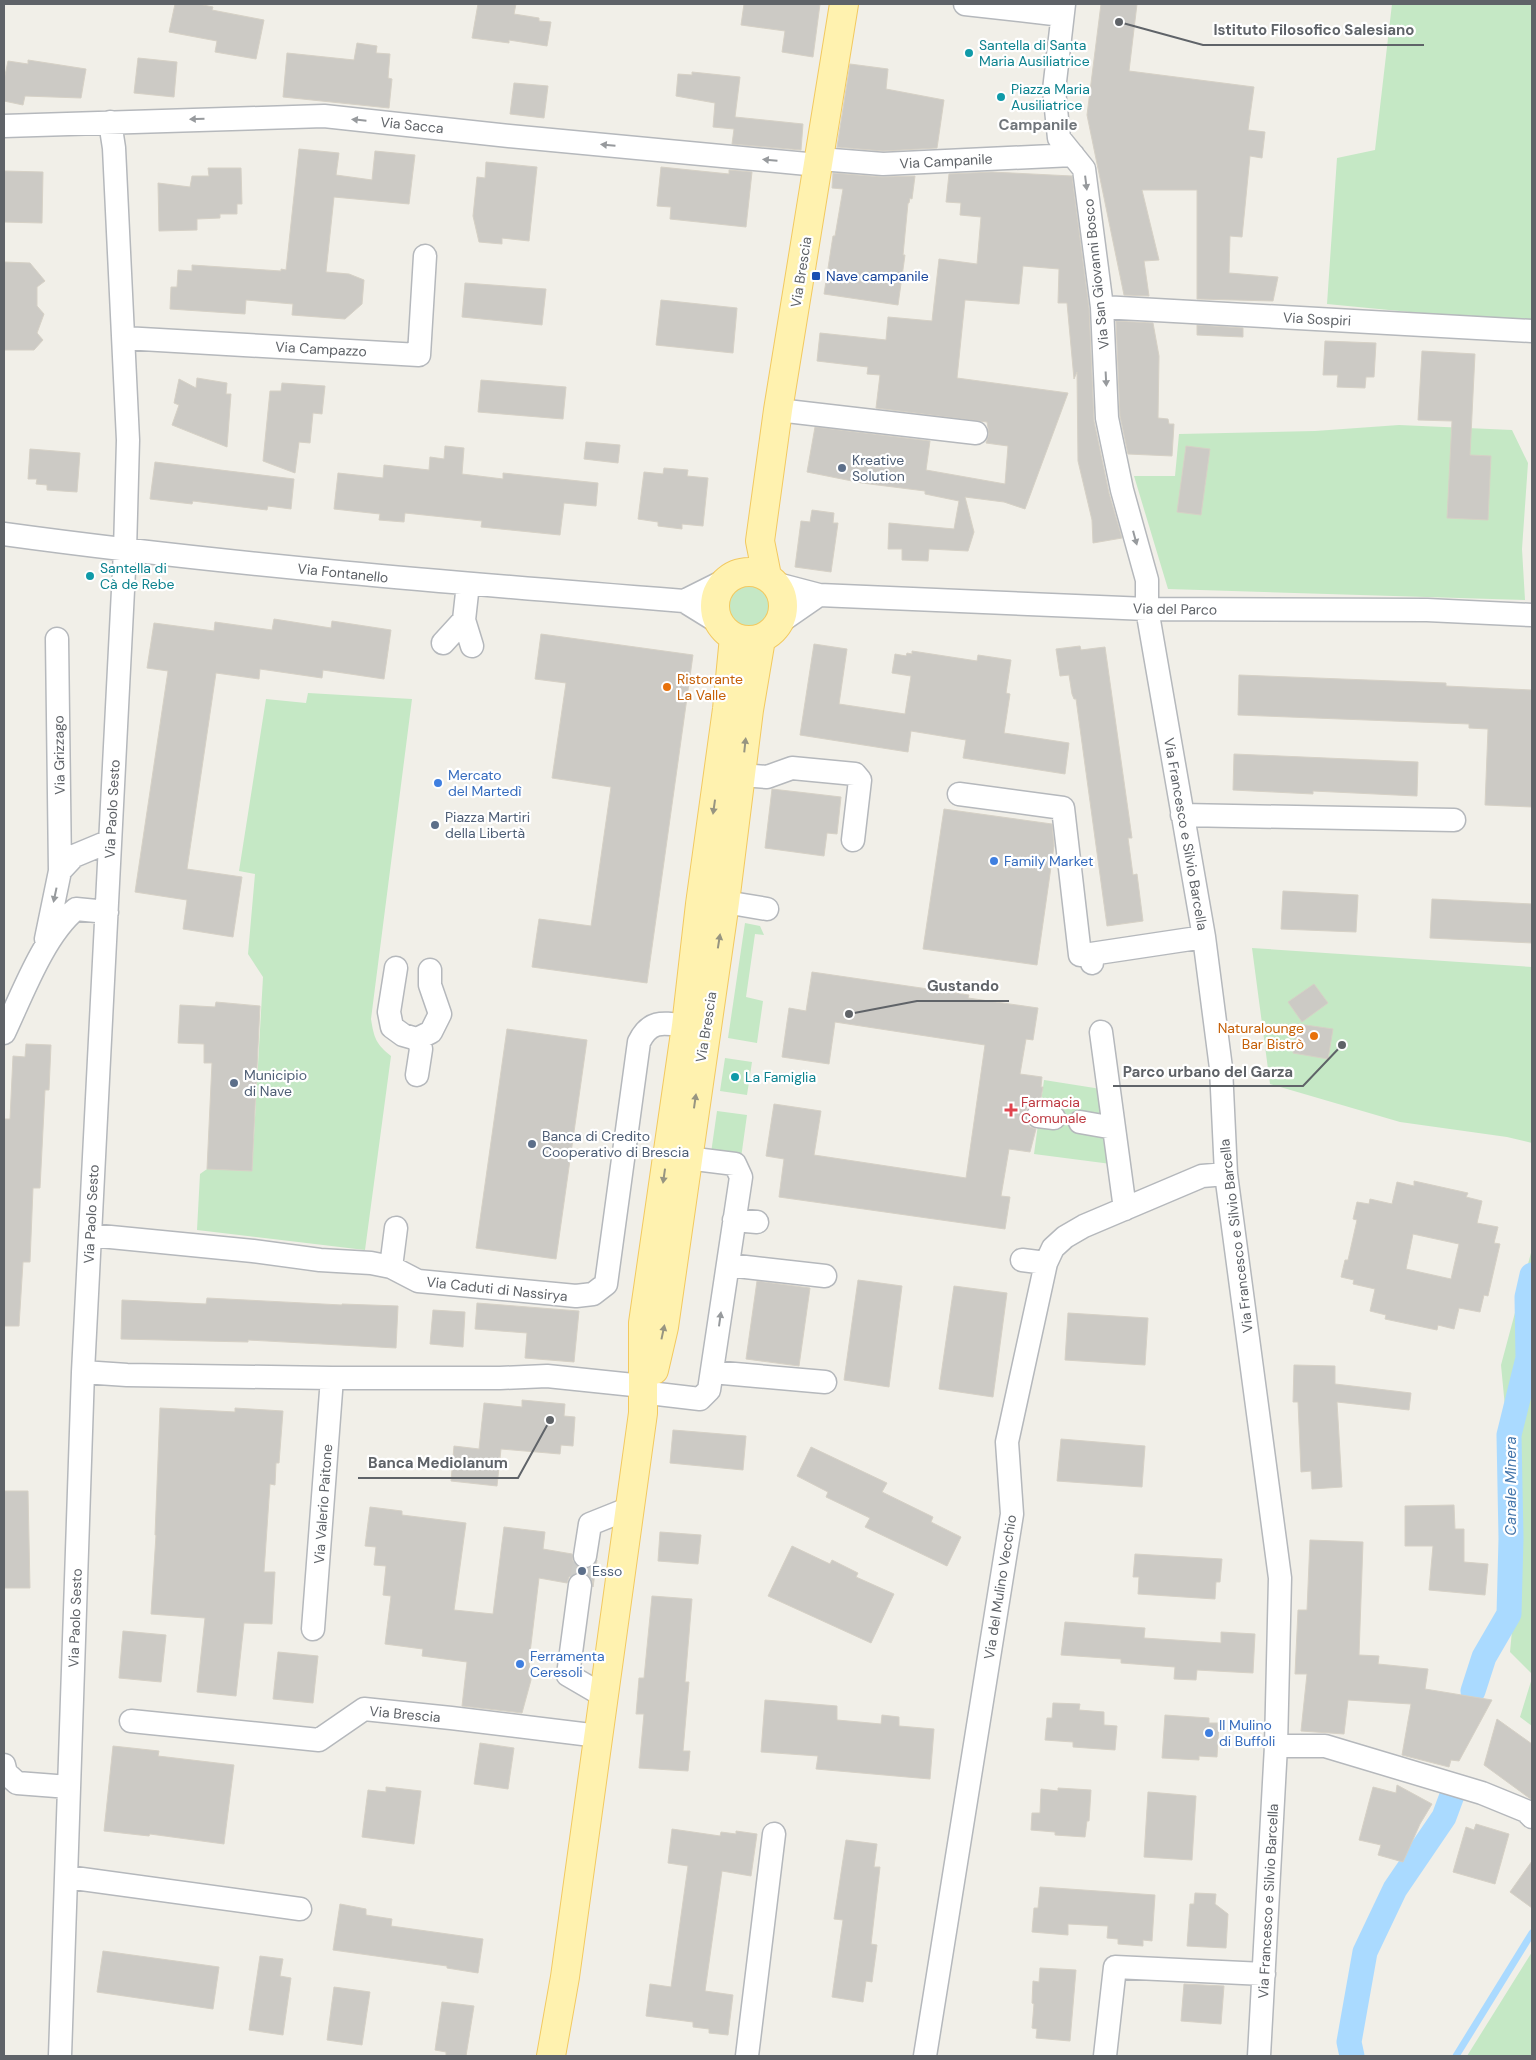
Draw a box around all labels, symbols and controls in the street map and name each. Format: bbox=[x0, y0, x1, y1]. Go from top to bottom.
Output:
callout: Istituto Filosofico Salesiano bbox=[1203, 15, 1424, 45]
text: Istituto Filosofico Salesiano bbox=[1214, 20, 1415, 40]
place label: Santella di Santa Maria Ausiliatrice bbox=[979, 36, 1090, 70]
marker: Santella di Santa Maria Ausiliatrice bbox=[963, 47, 975, 59]
place label: Piazza Maria Ausiliatrice bbox=[1011, 80, 1090, 114]
marker: Piazza Maria Ausiliatrice bbox=[995, 91, 1007, 103]
street label: Via Sacca bbox=[380, 113, 444, 137]
district label: Campanile bbox=[999, 115, 1078, 135]
one-way arrow bbox=[189, 116, 205, 124]
one-way arrow bbox=[351, 116, 367, 124]
one-way arrow bbox=[600, 141, 616, 149]
street label: Via Campanile bbox=[899, 150, 993, 172]
one-way arrow bbox=[762, 156, 778, 164]
one-way arrow bbox=[1082, 175, 1090, 191]
street label: Via San Giovanni Bosco bbox=[1079, 198, 1113, 350]
street label: Via Brescia bbox=[787, 235, 815, 309]
place label: Nave campanile bbox=[826, 267, 929, 285]
marker: Nave campanile bbox=[810, 270, 822, 282]
street label: Via Sospiri bbox=[1282, 308, 1352, 330]
street label: Via Campazzo bbox=[275, 338, 367, 360]
one-way arrow bbox=[1102, 371, 1110, 387]
place label: Kreative Solution bbox=[852, 451, 905, 485]
marker: Kreative Solution bbox=[836, 462, 848, 474]
one-way arrow bbox=[1132, 531, 1140, 546]
place label: Santella di Cà de Rebe bbox=[100, 559, 174, 593]
street label: Via Fontanello bbox=[297, 559, 389, 587]
marker: Santella di Cà de Rebe bbox=[84, 570, 96, 582]
street label: Via del Parco bbox=[1133, 599, 1217, 619]
place label: Ristorante La Valle bbox=[677, 670, 743, 704]
marker: Ristorante La Valle bbox=[661, 681, 673, 693]
street label: Via Grizzago bbox=[49, 715, 69, 795]
street label: Via Francesco e Silvio Barcella bbox=[1160, 736, 1212, 932]
one-way arrow bbox=[741, 737, 749, 753]
street label: Via Paolo Sesto bbox=[100, 759, 124, 859]
place label: Mercato del Martedì bbox=[448, 766, 522, 800]
marker: Mercato del Martedì bbox=[432, 777, 444, 789]
one-way arrow bbox=[709, 799, 717, 815]
place label: Piazza Martiri della Libertà bbox=[445, 808, 530, 842]
marker: Piazza Martiri della Libertà bbox=[429, 819, 441, 831]
place label: Family Market bbox=[1004, 852, 1093, 870]
marker: Family Market bbox=[988, 855, 1000, 867]
one-way arrow bbox=[51, 887, 59, 903]
one-way arrow bbox=[715, 932, 723, 948]
callout: Gustando bbox=[917, 971, 1009, 1001]
text: Gustando bbox=[927, 976, 999, 996]
street label: Via Brescia bbox=[692, 990, 720, 1064]
place label: Naturalounge Bar Bistrò bbox=[1218, 1019, 1304, 1053]
marker: Naturalounge Bar Bistrò bbox=[1308, 1030, 1320, 1042]
callout: Parco urbano del Garza bbox=[1113, 1056, 1303, 1086]
text: Parco urbano del Garza bbox=[1123, 1062, 1293, 1082]
place label: Municipio di Nave bbox=[244, 1066, 307, 1100]
place label: La Famiglia bbox=[745, 1068, 816, 1086]
marker: La Famiglia bbox=[729, 1071, 741, 1083]
marker: Municipio di Nave bbox=[228, 1077, 240, 1089]
one-way arrow bbox=[691, 1093, 699, 1109]
place label: Farmacia Comunale bbox=[1021, 1093, 1087, 1127]
marker: Farmacia Comunale bbox=[1005, 1104, 1017, 1116]
place label: Banca di Credito Cooperativo di Brescia bbox=[542, 1127, 689, 1161]
marker: Banca di Credito Cooperativo di Brescia bbox=[526, 1138, 538, 1150]
street label: Via Francesco e Silvio Barcella bbox=[1215, 1138, 1257, 1334]
street label: Via Paolo Sesto bbox=[79, 1164, 103, 1264]
one-way arrow bbox=[660, 1168, 668, 1184]
street label: Via Caduti di Nassirya bbox=[426, 1273, 568, 1305]
one-way arrow bbox=[716, 1311, 724, 1327]
one-way arrow bbox=[659, 1323, 667, 1339]
water label: Canale Minera bbox=[1501, 1436, 1521, 1536]
street label: Via Valerio Paitone bbox=[310, 1443, 336, 1565]
callout: Banca Mediolanum bbox=[358, 1448, 518, 1478]
text: Banca Mediolanum bbox=[368, 1453, 508, 1473]
street label: Via del Mulino Vecchio bbox=[980, 1513, 1020, 1661]
place label: Esso bbox=[592, 1562, 622, 1580]
marker: Esso bbox=[576, 1565, 588, 1577]
street label: Via Paolo Sesto bbox=[64, 1568, 86, 1668]
place label: Ferramenta Ceresoli bbox=[530, 1647, 605, 1681]
marker: Ferramenta Ceresoli bbox=[514, 1658, 526, 1670]
street label: Via Brescia bbox=[369, 1702, 441, 1726]
place label: Il Mulino di Buffoli bbox=[1219, 1716, 1275, 1750]
marker: Il Mulino di Buffoli bbox=[1203, 1727, 1215, 1739]
street label: Via Francesco e Silvio Barcella bbox=[1254, 1803, 1282, 1999]

